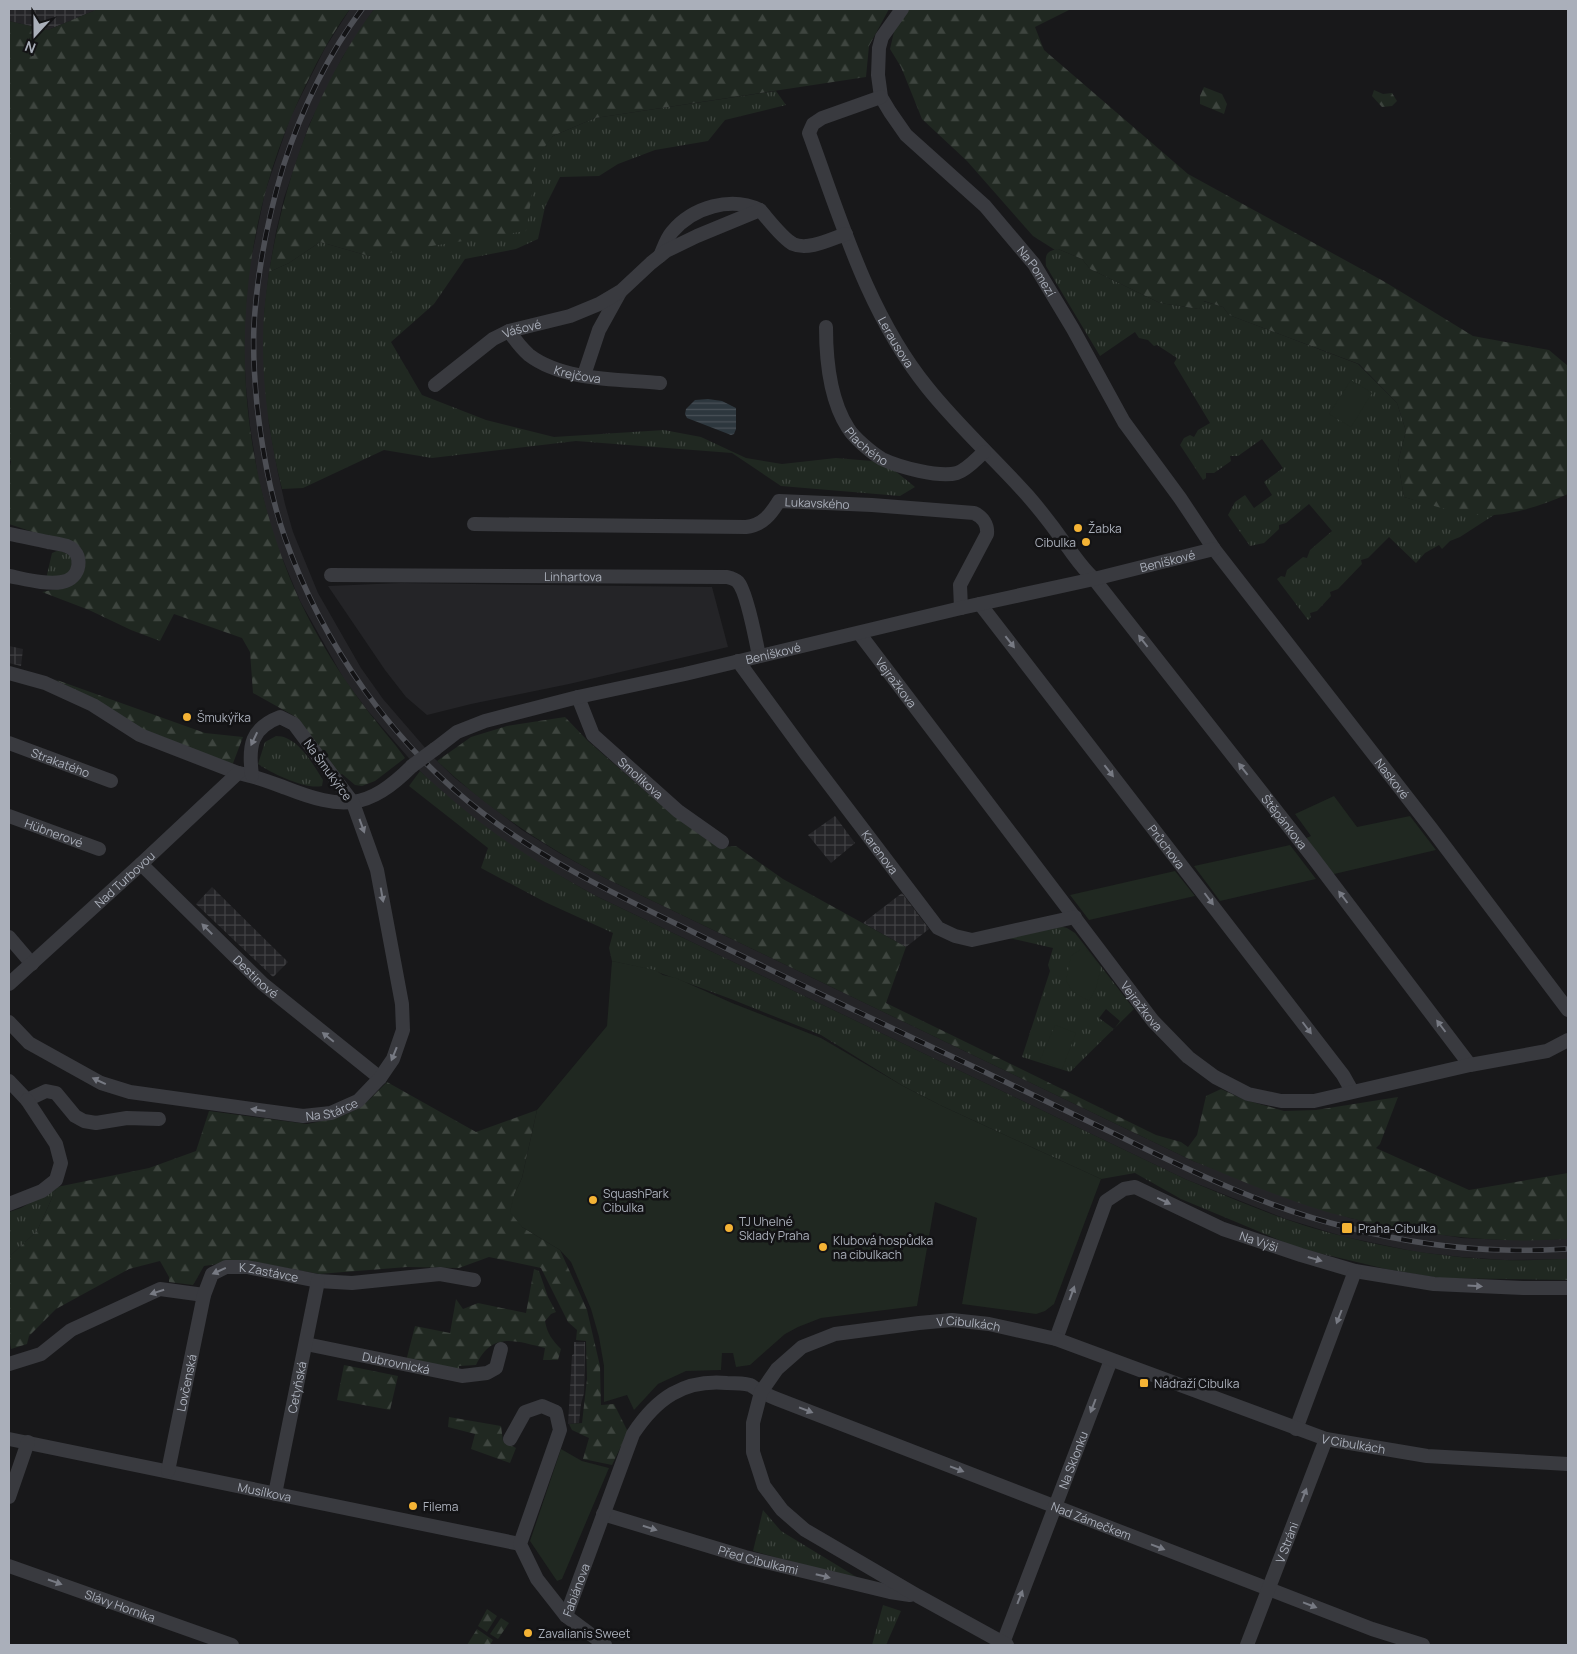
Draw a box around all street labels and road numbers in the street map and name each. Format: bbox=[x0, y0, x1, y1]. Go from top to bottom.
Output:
street label: Na Pomezí bbox=[1014, 242, 1060, 300]
street label: Lerausova bbox=[874, 313, 918, 371]
street label: Vášové bbox=[499, 315, 543, 342]
street label: Krejčova bbox=[552, 361, 602, 387]
street label: Plachého bbox=[841, 423, 891, 469]
street label: Lukavského bbox=[784, 493, 850, 513]
street label: Beníškové bbox=[1138, 546, 1197, 576]
street label: Linhartova bbox=[544, 568, 602, 585]
street label: Beníškové bbox=[744, 638, 802, 668]
street label: Vejražkova bbox=[872, 654, 921, 711]
street label: Na Šmukýřce bbox=[300, 736, 356, 804]
street label: Strakatého bbox=[29, 743, 92, 781]
street label: Smolíkova bbox=[615, 753, 667, 803]
street label: Naskové bbox=[1371, 755, 1414, 802]
street label: Štěpánkova bbox=[1258, 791, 1311, 852]
street label: Hübnerové bbox=[23, 814, 86, 851]
street label: Průchova bbox=[1144, 821, 1189, 872]
street label: Karenova bbox=[858, 826, 902, 877]
street label: Nad Turbovou bbox=[90, 847, 158, 911]
street label: Destinové bbox=[230, 951, 282, 1002]
street label: Vejražkova bbox=[1117, 977, 1166, 1035]
street label: Na Stárce bbox=[305, 1094, 360, 1124]
street label: Na Výši bbox=[1237, 1227, 1281, 1255]
street label: K Zastávce bbox=[239, 1258, 300, 1285]
street label: V Cibulkách bbox=[936, 1311, 1002, 1335]
street label: Dubrovnická bbox=[361, 1347, 431, 1378]
street label: Lovčenská bbox=[172, 1353, 200, 1413]
street label: Cetyňská bbox=[283, 1360, 310, 1415]
street label: Na Sklonku bbox=[1054, 1428, 1092, 1491]
street label: V Cibulkách bbox=[1319, 1430, 1387, 1457]
street label: Musílkova bbox=[236, 1478, 293, 1505]
street label: Nad Zámečkem bbox=[1049, 1497, 1134, 1544]
street label: V Stráni bbox=[1271, 1519, 1302, 1565]
street label: Před Cibulkami bbox=[716, 1541, 800, 1578]
street label: Fabiánova bbox=[558, 1561, 593, 1619]
street label: Slávy Horníka bbox=[83, 1585, 158, 1626]

